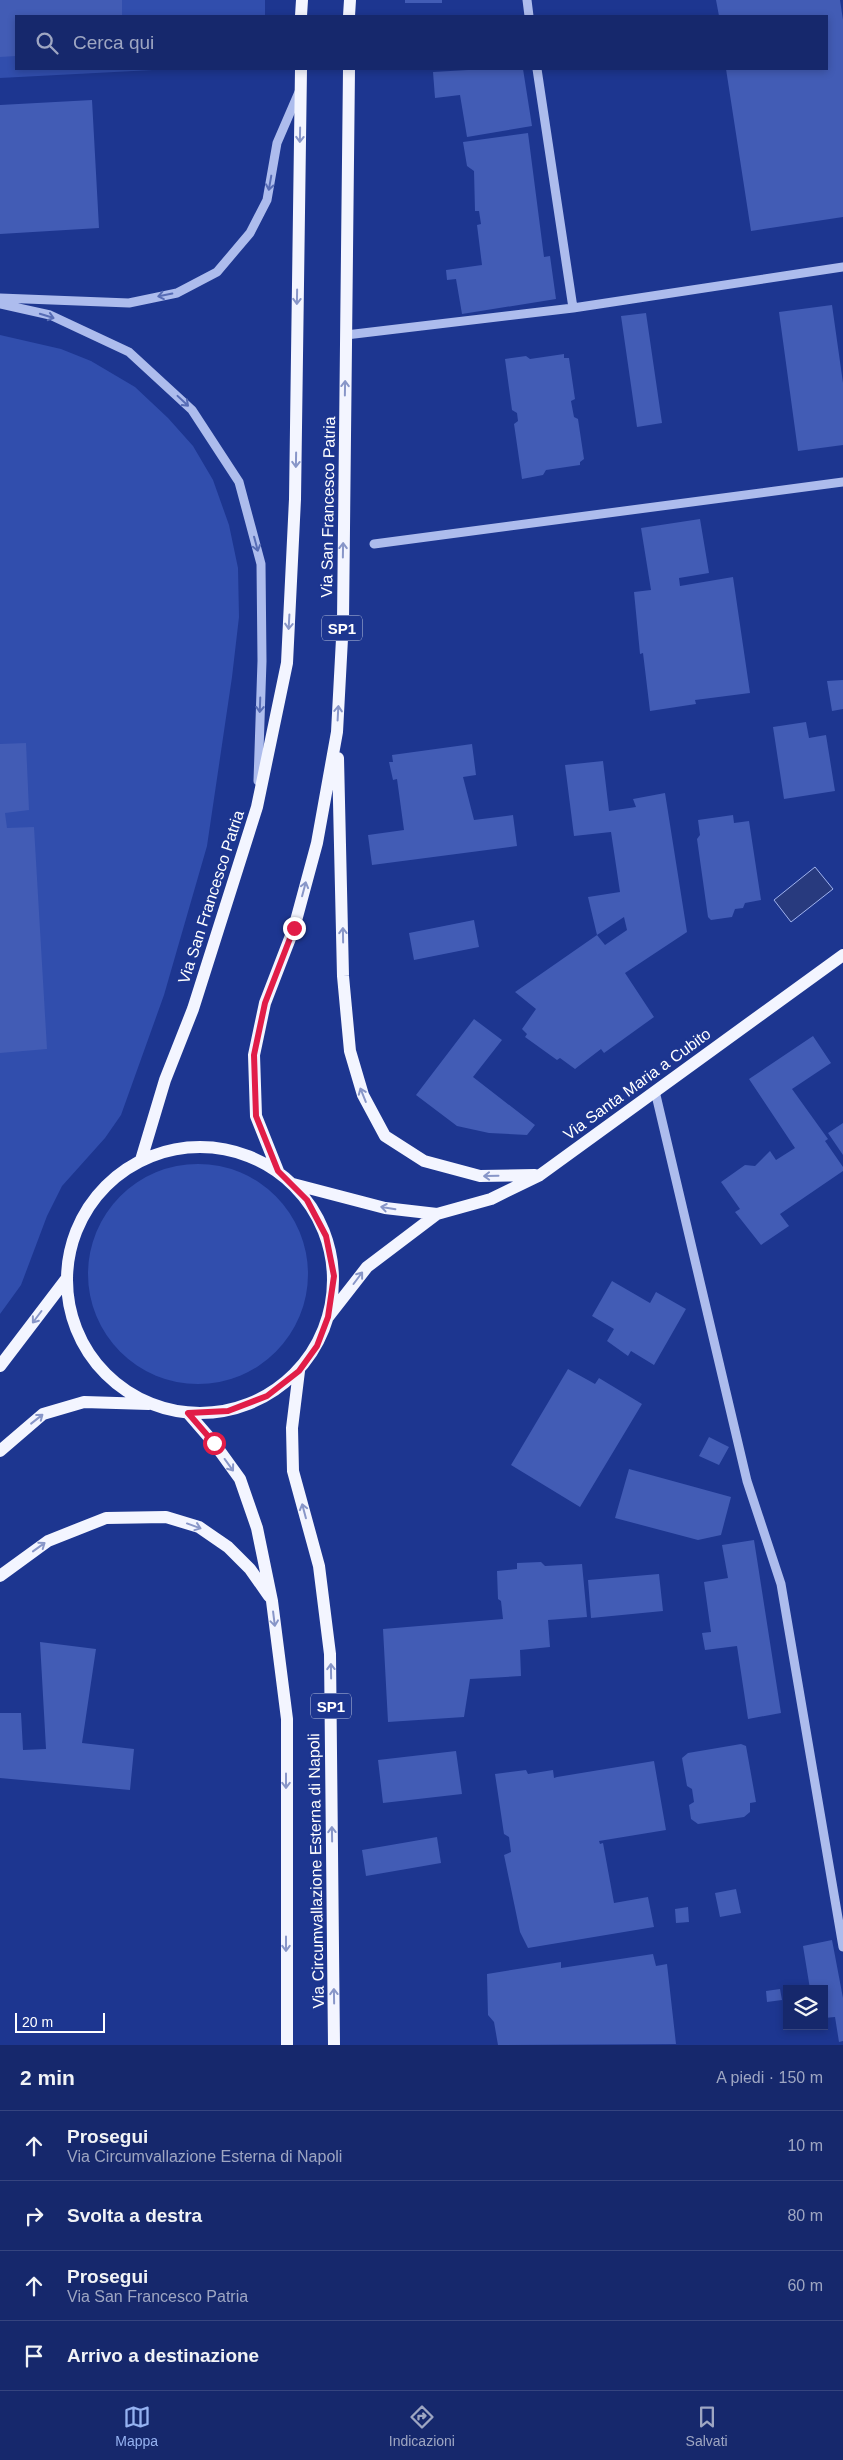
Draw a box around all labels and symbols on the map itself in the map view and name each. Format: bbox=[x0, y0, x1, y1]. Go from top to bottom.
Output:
one-way arrow bbox=[295, 126, 305, 143]
one-way arrow bbox=[265, 175, 274, 191]
one-way arrow bbox=[293, 289, 302, 305]
one-way arrow bbox=[158, 291, 174, 301]
one-way arrow bbox=[39, 311, 55, 321]
one-way arrow bbox=[340, 380, 350, 396]
one-way arrow bbox=[176, 396, 189, 407]
street label: Via San Francesco Patria bbox=[318, 416, 338, 598]
one-way arrow bbox=[291, 452, 301, 468]
one-way arrow bbox=[251, 535, 261, 551]
one-way arrow bbox=[338, 542, 348, 558]
one-way arrow bbox=[285, 614, 294, 630]
road number: SP1 bbox=[322, 616, 362, 640]
one-way arrow bbox=[256, 697, 265, 713]
one-way arrow bbox=[334, 705, 343, 721]
street label: Via San Francesco Patria bbox=[175, 808, 247, 986]
one-way arrow bbox=[300, 881, 310, 897]
route end bbox=[283, 917, 306, 940]
one-way arrow bbox=[338, 927, 347, 943]
street label: Via Santa Maria a Cubito bbox=[560, 1025, 714, 1143]
one-way arrow bbox=[358, 1087, 367, 1102]
one-way arrow bbox=[484, 1171, 500, 1181]
one-way arrow bbox=[381, 1203, 397, 1213]
one-way arrow bbox=[353, 1271, 363, 1285]
one-way arrow bbox=[32, 1310, 43, 1323]
one-way arrow bbox=[30, 1414, 43, 1425]
route start bbox=[203, 1432, 226, 1455]
one-way arrow bbox=[224, 1458, 234, 1472]
one-way arrow bbox=[299, 1504, 309, 1520]
one-way arrow bbox=[186, 1522, 201, 1531]
one-way arrow bbox=[32, 1542, 46, 1552]
one-way arrow bbox=[269, 1611, 279, 1627]
one-way arrow bbox=[326, 1664, 336, 1680]
road number: SP1 bbox=[311, 1694, 351, 1718]
street label: Via Circumvallazione Esterna di Napoli bbox=[305, 1733, 327, 2009]
one-way arrow bbox=[281, 1772, 291, 1789]
one-way arrow bbox=[327, 1826, 337, 1842]
one-way arrow bbox=[282, 1935, 291, 1951]
one-way arrow bbox=[329, 1989, 339, 2005]
scale bar bbox=[15, 2010, 105, 2033]

